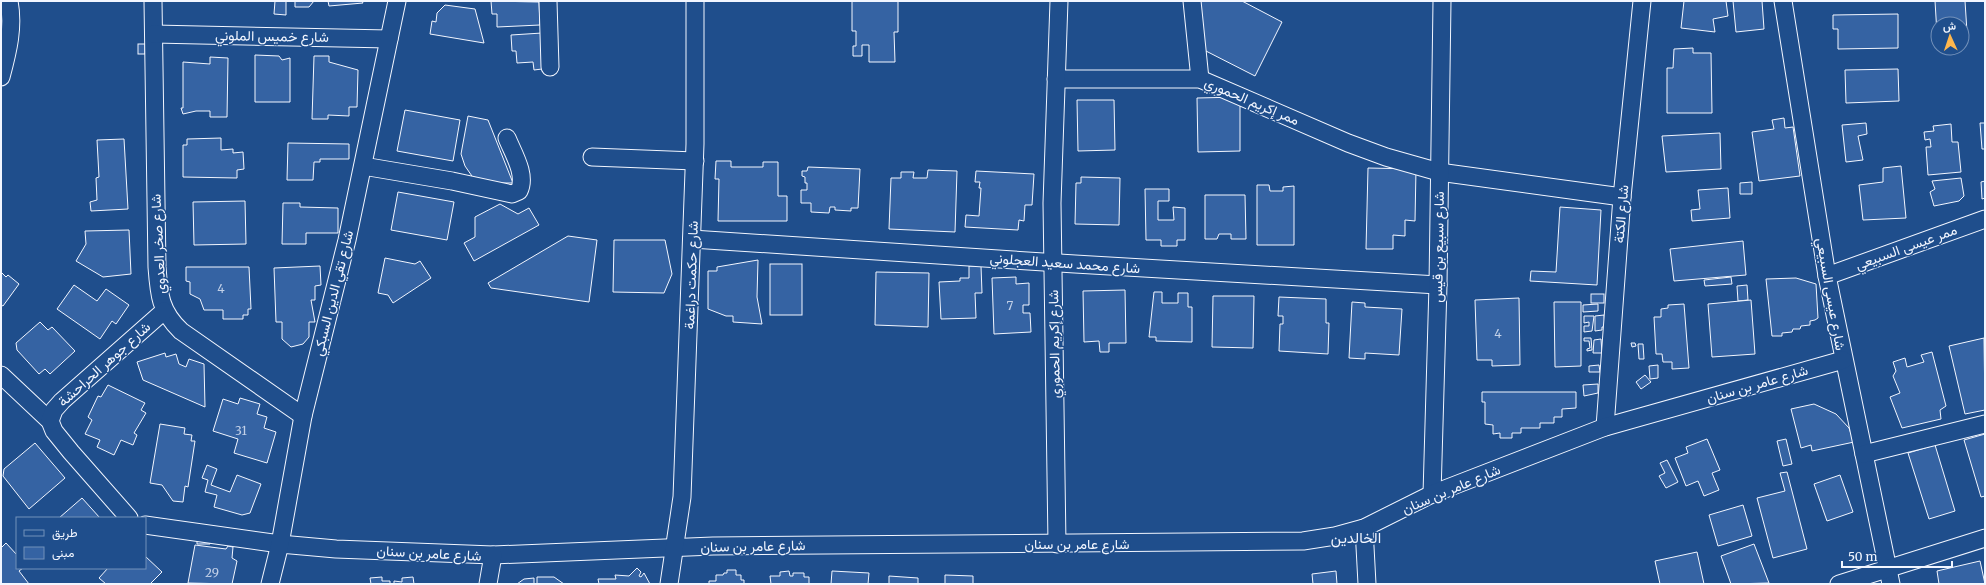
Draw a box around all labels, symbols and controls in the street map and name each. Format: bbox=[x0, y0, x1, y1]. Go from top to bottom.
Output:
north arrow bbox=[1930, 16, 1970, 56]
text: ش bbox=[1943, 19, 1956, 33]
street label: شارع خميس الملوني bbox=[215, 26, 329, 49]
street label: ممر إكريم الحموري bbox=[1201, 73, 1302, 132]
street label: شارع الكتة bbox=[1609, 184, 1635, 244]
street label: شارع سبيع بن قيس bbox=[1428, 191, 1450, 303]
street label: شارع صخر العدوي bbox=[146, 193, 173, 295]
street label: شارع حكمت دراغمة bbox=[680, 220, 704, 330]
street label: ممر عيسى السبيعي bbox=[1853, 220, 1960, 277]
street label: شارع تقي الدين السبكي bbox=[309, 228, 360, 358]
street label: شارع عيسى السبيعي bbox=[1809, 236, 1850, 352]
street label: شارع محمد سعيد العجلوني bbox=[989, 249, 1141, 280]
house number: 4 bbox=[217, 281, 225, 296]
street label: شارع إكريم الحموري bbox=[1044, 289, 1067, 398]
house number: 7 bbox=[1007, 298, 1014, 313]
street label: شارع جوهر الحراحشة bbox=[54, 318, 155, 412]
house number: 4 bbox=[1494, 326, 1502, 341]
street label: شارع عامر بن سنان bbox=[1704, 361, 1811, 409]
house number: 31 bbox=[235, 423, 247, 438]
street label: شارع عامر بن سنان bbox=[1399, 460, 1504, 520]
legend bbox=[16, 517, 146, 569]
text: طريق bbox=[52, 525, 78, 541]
district label: الخالدين bbox=[1331, 528, 1381, 548]
street label: شارع عامر بن سنان bbox=[1024, 535, 1130, 555]
street label: شارع عامر بن سنان bbox=[700, 536, 806, 558]
street label: شارع عامر بن سنان bbox=[376, 541, 482, 567]
scale bar bbox=[1842, 543, 1952, 569]
text: مبنى bbox=[52, 545, 74, 561]
text: 50 m bbox=[1848, 549, 1877, 564]
house number: 29 bbox=[205, 565, 219, 580]

